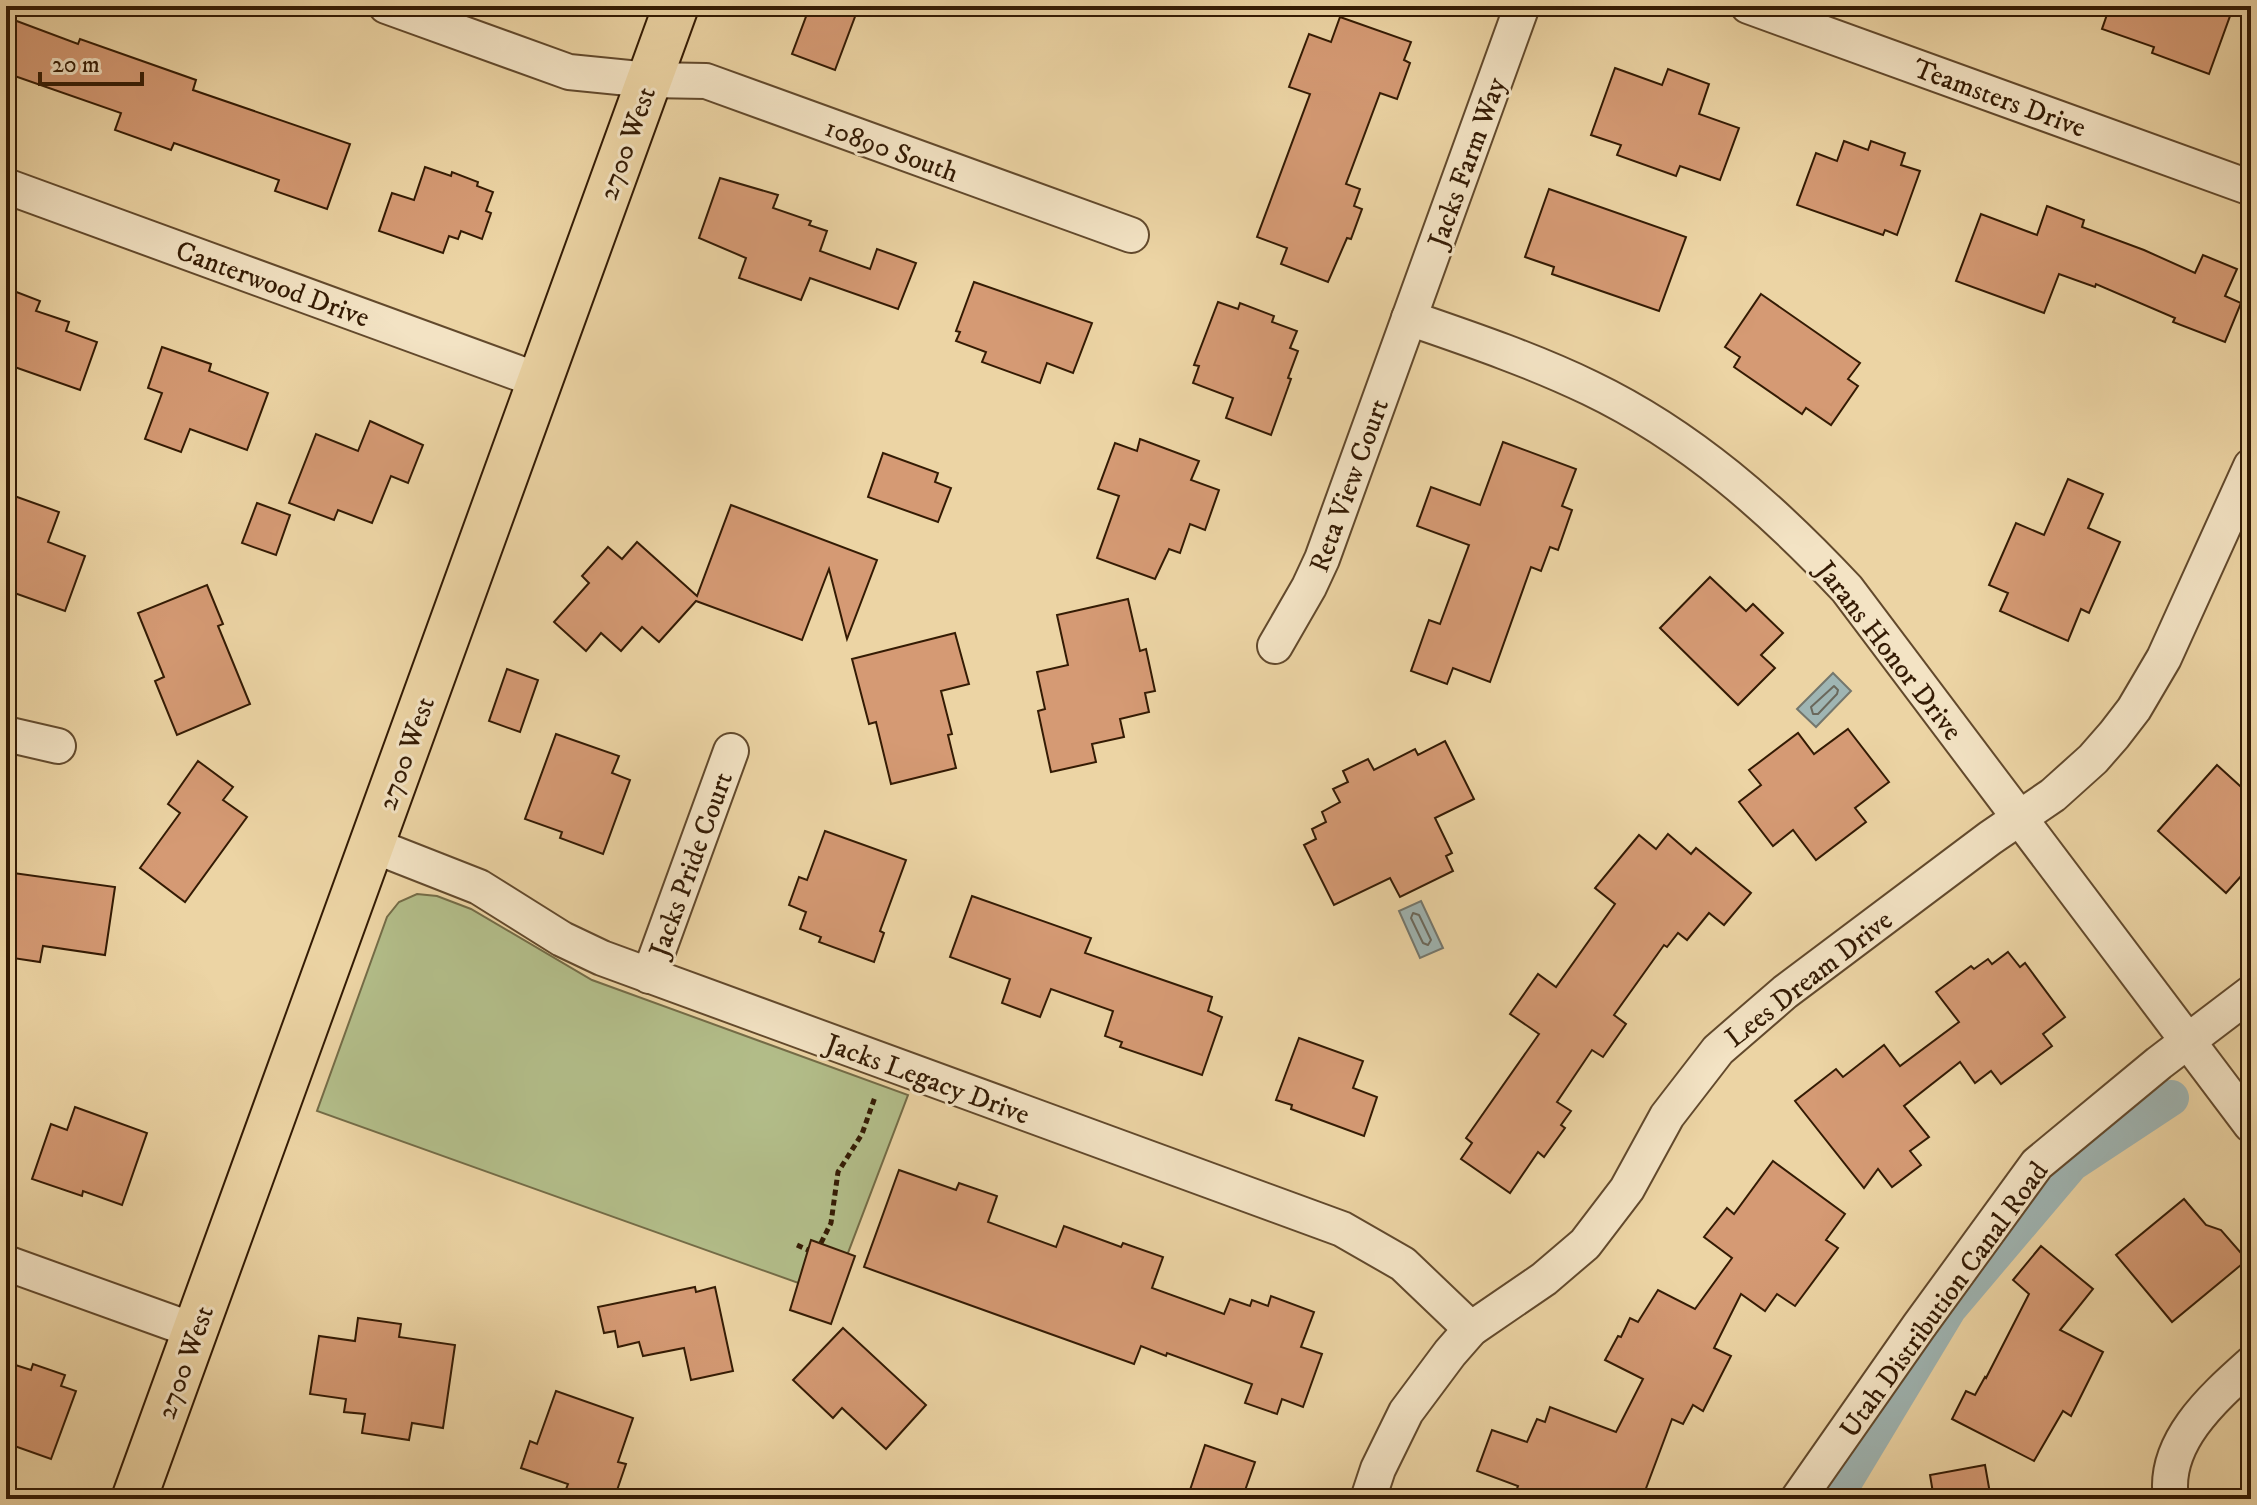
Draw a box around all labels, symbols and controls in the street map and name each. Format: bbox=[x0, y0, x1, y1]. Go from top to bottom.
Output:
scale bar bbox=[40, 36, 142, 86]
text: 20 m bbox=[52, 50, 100, 80]
street label: Teamsters Drive bbox=[1908, 51, 2090, 146]
street label: Jacks Farm Way bbox=[1419, 72, 1515, 255]
street label: 2700 West bbox=[591, 82, 664, 205]
street label: 10890 South bbox=[820, 110, 963, 191]
street label: Canterwood Drive bbox=[171, 233, 374, 336]
street label: Reta View Court bbox=[1302, 394, 1397, 577]
street label: Jarans Honor Drive bbox=[1806, 552, 1970, 748]
street label: 2700 West bbox=[370, 692, 443, 815]
street label: Jacks Pride Court bbox=[641, 767, 741, 965]
street label: Lees Dream Drive bbox=[1718, 903, 1900, 1055]
street label: Jacks Legacy Drive bbox=[818, 1025, 1034, 1133]
street label: Utah Distribution Canal Road bbox=[1832, 1155, 2056, 1445]
street label: 2700 West bbox=[149, 1301, 222, 1424]

